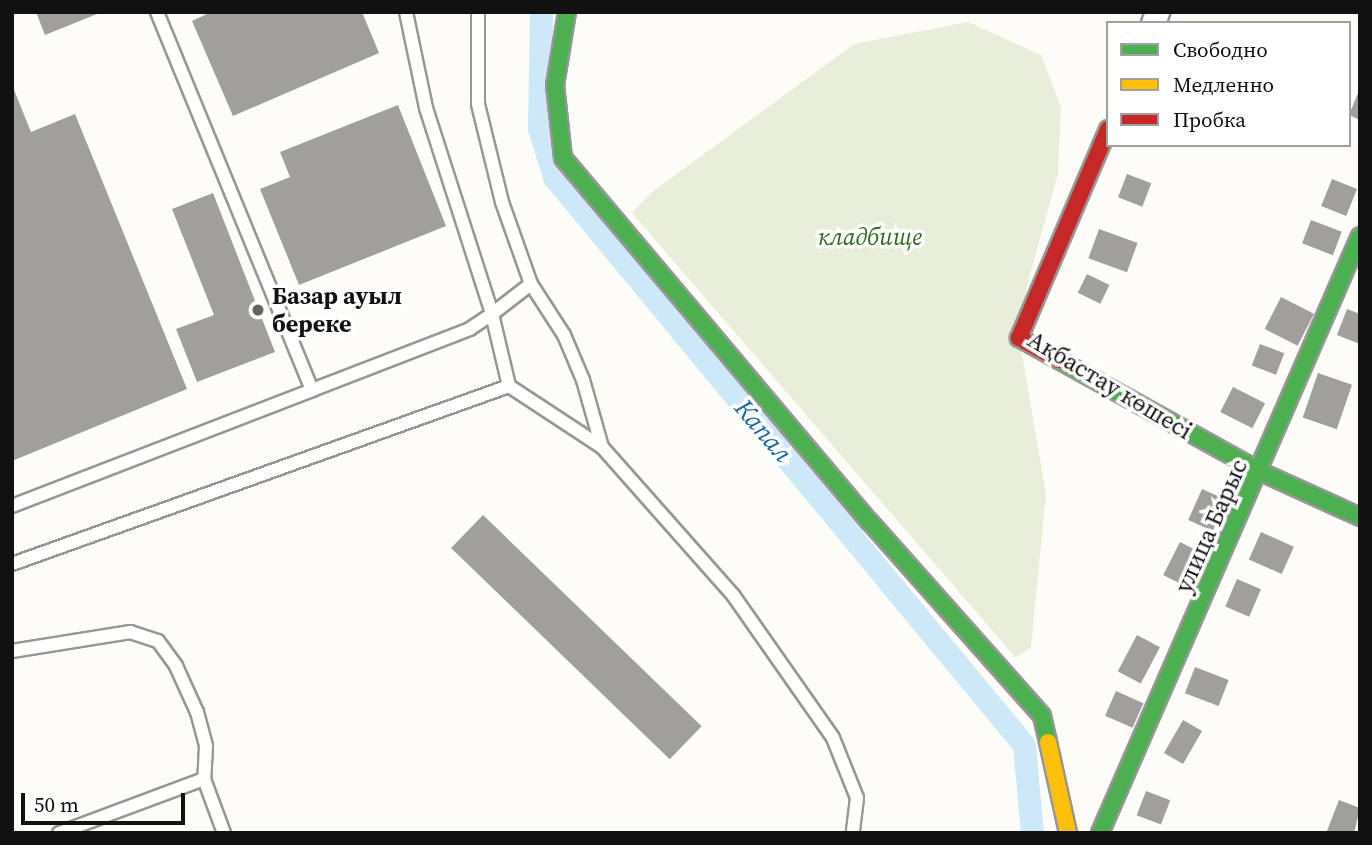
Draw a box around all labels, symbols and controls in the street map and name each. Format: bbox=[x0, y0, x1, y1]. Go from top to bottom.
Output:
legend bbox=[1106, 21, 1351, 147]
text: Свободно bbox=[1173, 35, 1268, 64]
text: Медленно bbox=[1173, 70, 1274, 99]
text: Пробка bbox=[1173, 105, 1246, 134]
park label: кладбище bbox=[818, 223, 922, 251]
place label: Базар ауыл береке bbox=[272, 282, 402, 338]
marker: Базар ауыл береке bbox=[250, 302, 266, 318]
street label: Ақбастау көшесі bbox=[1023, 325, 1197, 445]
water label: Капал bbox=[728, 393, 798, 469]
street label: улица Барыс bbox=[1169, 455, 1253, 597]
scale bar bbox=[24, 778, 189, 822]
text: 50 m bbox=[34, 790, 79, 819]

